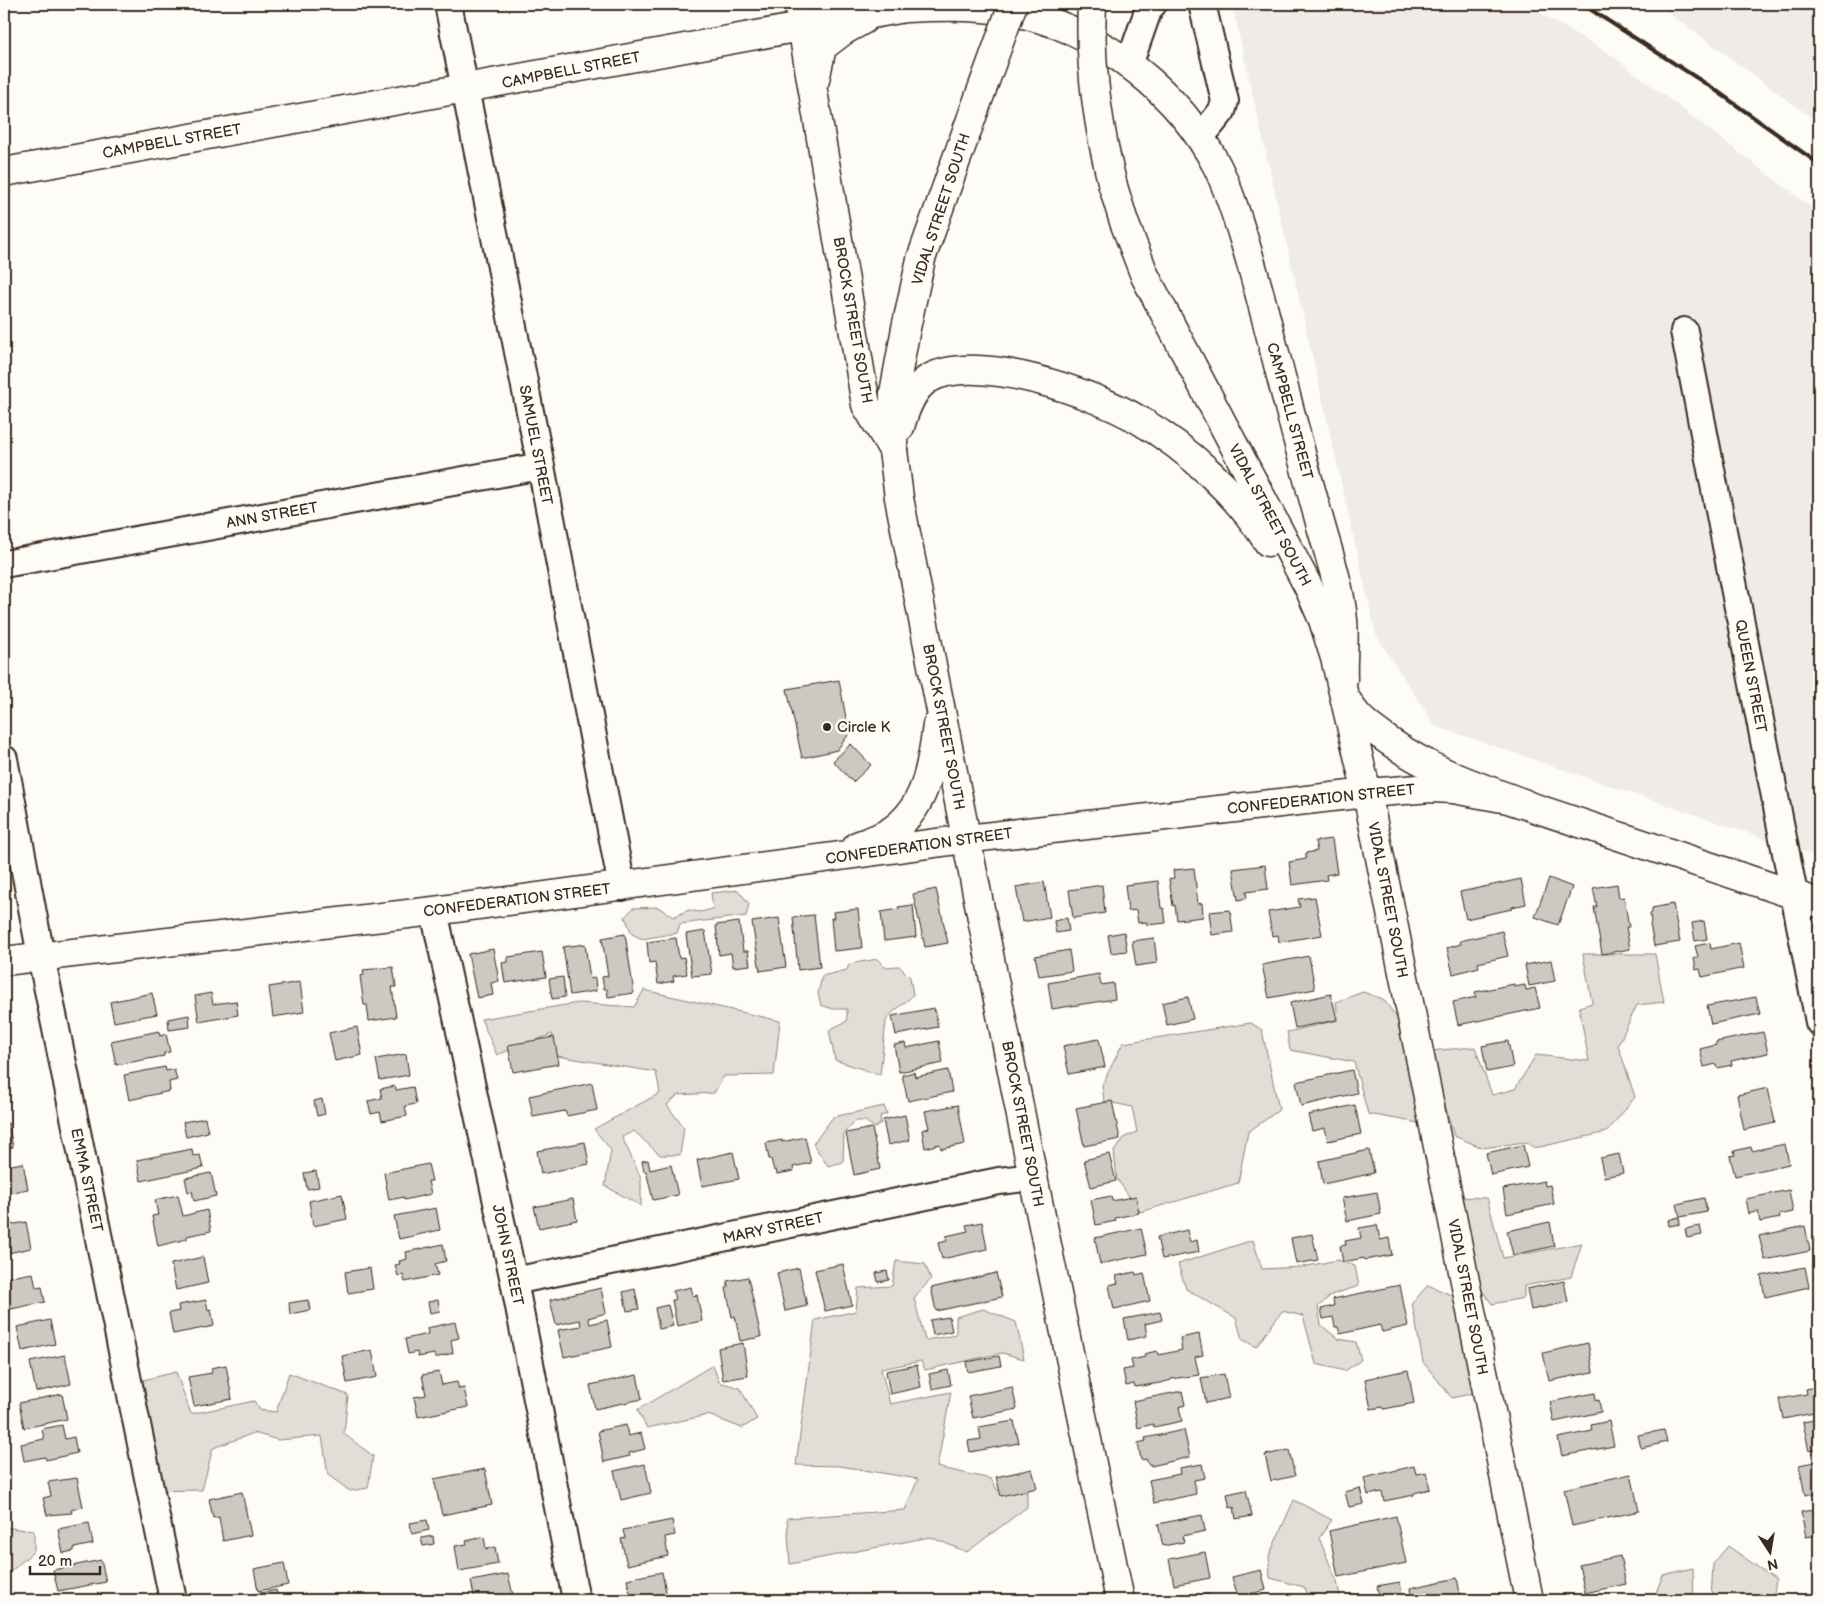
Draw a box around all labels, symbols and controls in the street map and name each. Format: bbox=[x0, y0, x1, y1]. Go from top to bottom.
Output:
street label: CAMPBELL STREET bbox=[500, 48, 642, 93]
street label: CAMPBELL STREET bbox=[101, 120, 243, 163]
street label: VIDAL STREET SOUTH bbox=[908, 131, 975, 287]
street label: BROCK STREET SOUTH bbox=[828, 235, 877, 405]
street label: CAMPBELL STREET bbox=[1262, 341, 1317, 482]
street label: SAMUEL STREET bbox=[515, 384, 556, 507]
street label: VIDAL STREET SOUTH bbox=[1224, 441, 1315, 590]
street label: ANN STREET bbox=[225, 498, 319, 533]
street label: QUEEN STREET bbox=[1730, 618, 1771, 734]
street label: BROCK STREET SOUTH bbox=[918, 642, 969, 812]
place label: Circle K bbox=[837, 718, 890, 737]
marker: Circle K bbox=[821, 721, 833, 733]
street label: CONFEDERATION STREET bbox=[1226, 780, 1416, 819]
street label: VIDAL STREET SOUTH bbox=[1363, 821, 1412, 980]
street label: CONFEDERATION STREET bbox=[824, 824, 1014, 869]
street label: CONFEDERATION STREET bbox=[422, 880, 612, 921]
street label: BROCK STREET SOUTH bbox=[997, 1039, 1048, 1209]
street label: EMMA STREET bbox=[66, 1126, 107, 1234]
street label: JOHN STREET bbox=[488, 1203, 527, 1307]
street label: MARY STREET bbox=[721, 1209, 825, 1248]
street label: VIDAL STREET SOUTH bbox=[1443, 1218, 1492, 1377]
north arrow bbox=[1746, 1526, 1796, 1576]
scale bar bbox=[30, 1544, 100, 1576]
text: 20 m bbox=[38, 1552, 72, 1571]
text: N bbox=[1766, 1555, 1780, 1574]

